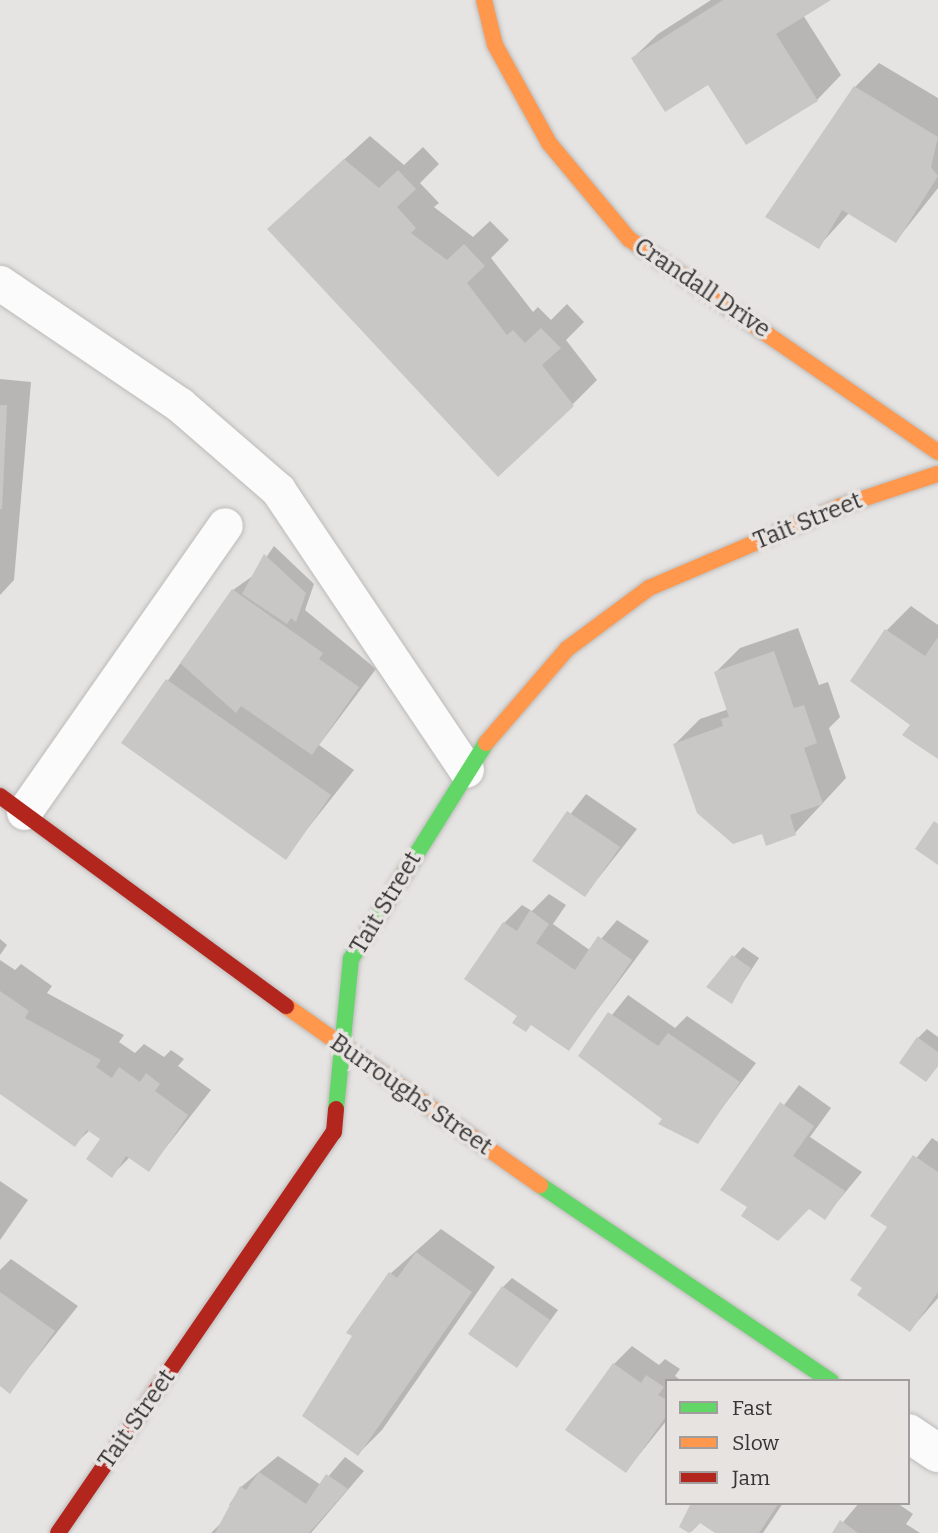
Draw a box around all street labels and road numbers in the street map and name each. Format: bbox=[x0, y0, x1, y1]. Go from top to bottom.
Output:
street label: Crandall Drive bbox=[629, 232, 775, 344]
street label: Tait Street bbox=[750, 486, 866, 556]
street label: Tait Street bbox=[344, 847, 428, 959]
street label: Burroughs Street bbox=[324, 1028, 498, 1162]
street label: Tait Street bbox=[92, 1364, 182, 1474]

